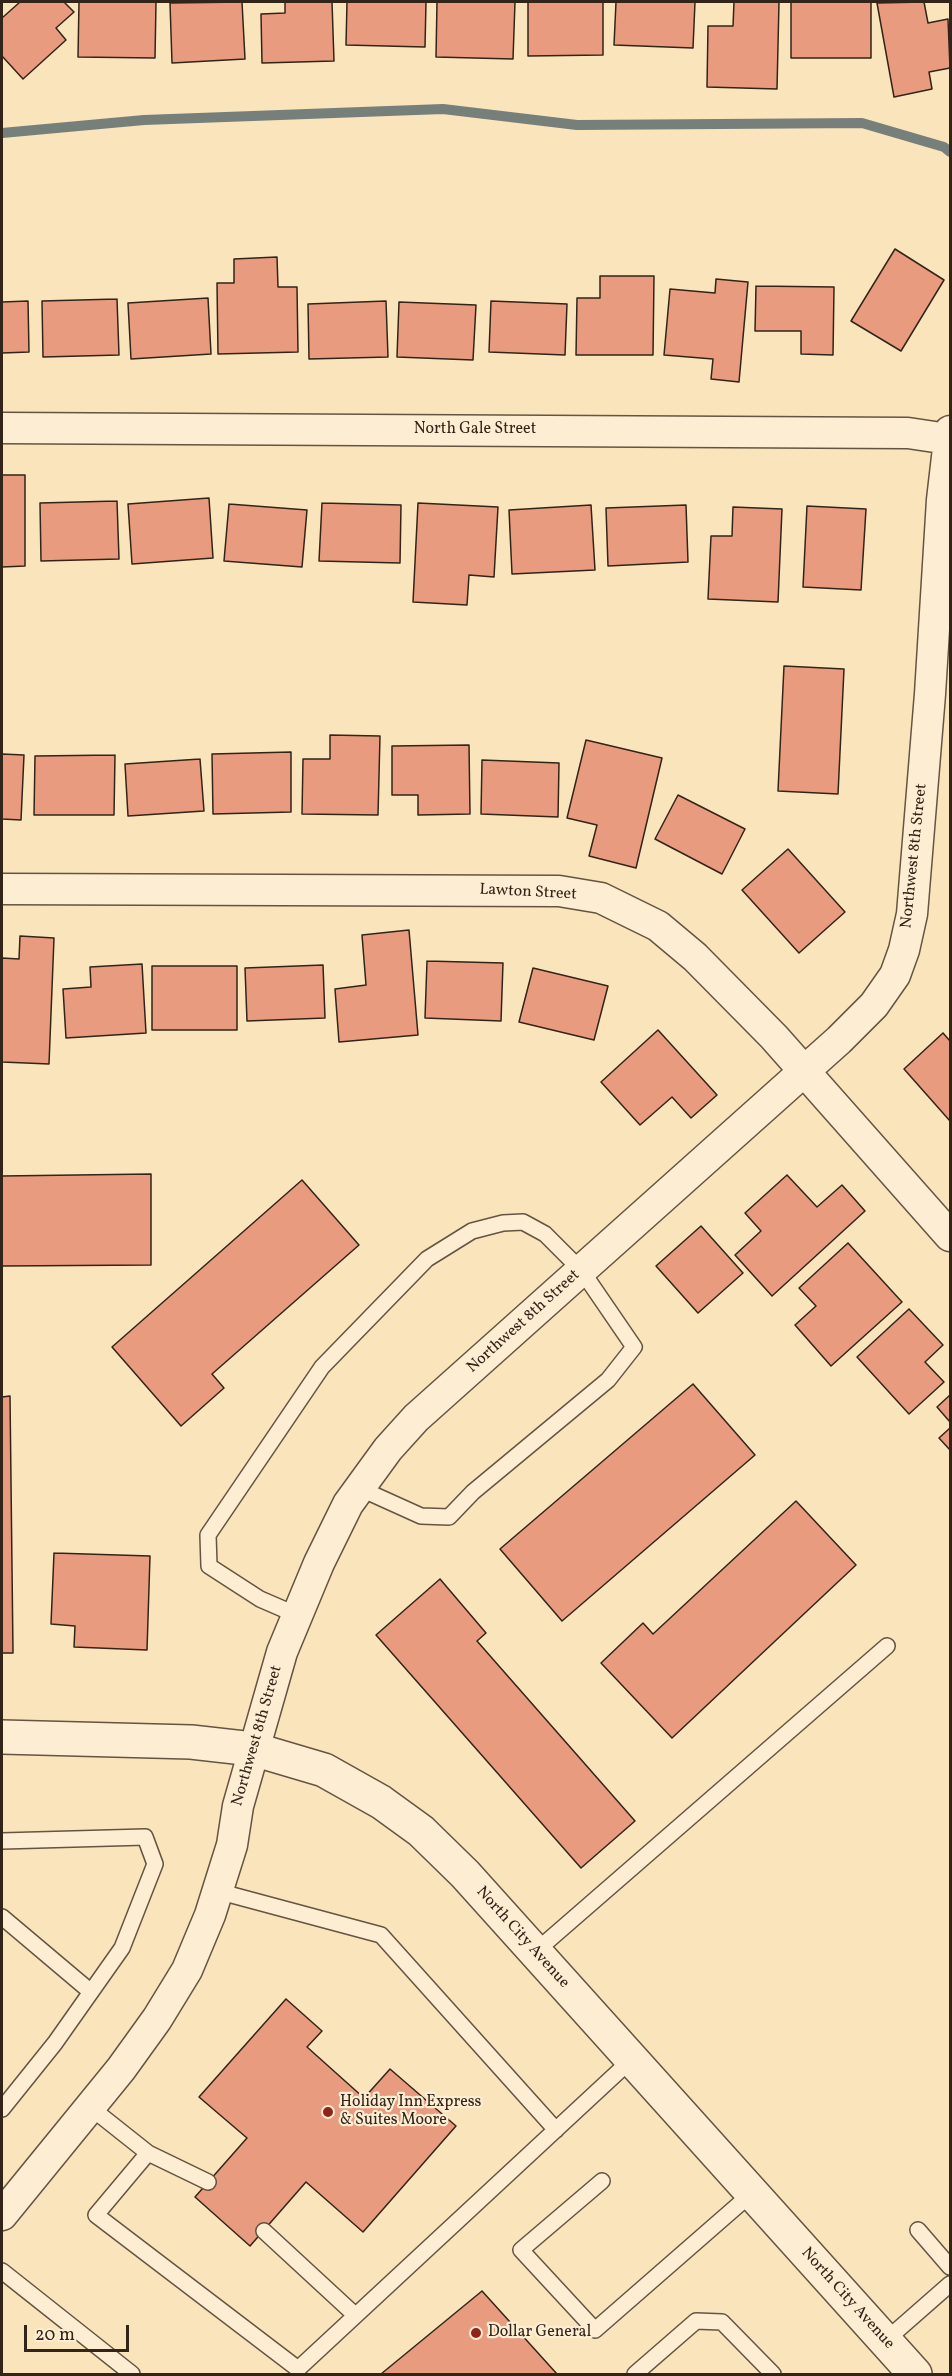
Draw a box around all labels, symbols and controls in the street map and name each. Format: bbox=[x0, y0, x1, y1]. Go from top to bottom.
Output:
street label: North Gale Street bbox=[414, 420, 536, 440]
street label: Northwest 8th Street bbox=[898, 783, 932, 929]
street label: Lawton Street bbox=[479, 881, 577, 905]
street label: Northwest 8th Street bbox=[464, 1266, 584, 1378]
street label: Northwest 8th Street bbox=[229, 1663, 287, 1809]
street label: North City Avenue bbox=[471, 1883, 573, 1993]
place label: Holiday Inn Express & Suites Moore bbox=[340, 2093, 481, 2131]
marker: Holiday Inn Express & Suites Moore bbox=[321, 2105, 335, 2119]
street label: North City Avenue bbox=[796, 2244, 898, 2354]
scale bar bbox=[27, 2313, 132, 2351]
text: 20 m bbox=[35, 2323, 75, 2348]
place label: Dollar General bbox=[488, 2323, 591, 2343]
marker: Dollar General bbox=[469, 2326, 483, 2340]

